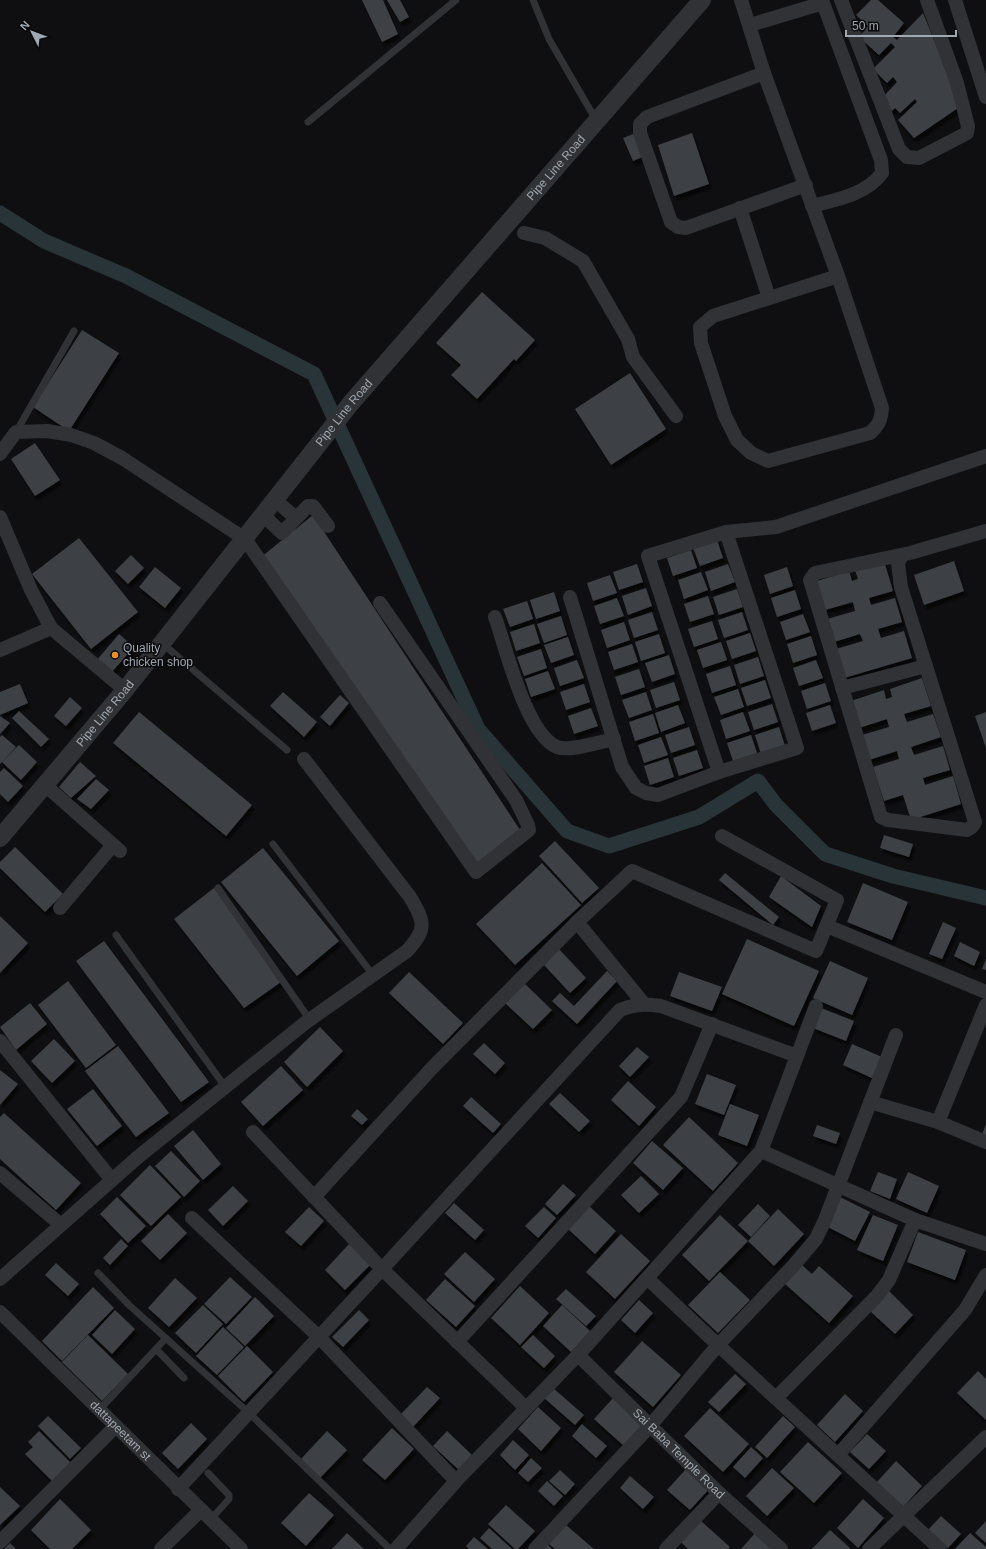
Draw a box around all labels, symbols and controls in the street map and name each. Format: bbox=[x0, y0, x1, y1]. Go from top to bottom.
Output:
north arrow bbox=[12, 12, 52, 52]
scale bar bbox=[846, 12, 956, 38]
text: N bbox=[17, 18, 32, 32]
text: 50 m bbox=[852, 19, 879, 33]
street label: Pipe Line Road bbox=[524, 132, 588, 203]
street label: Pipe Line Road bbox=[313, 376, 375, 449]
place label: Quality chicken shop bbox=[123, 641, 193, 669]
marker: Quality chicken shop bbox=[110, 650, 120, 660]
street label: Pipe Line Road bbox=[73, 678, 137, 749]
street label: dattapeetam st bbox=[87, 1398, 154, 1464]
street label: Sai Baba Temple Road bbox=[630, 1406, 727, 1502]

